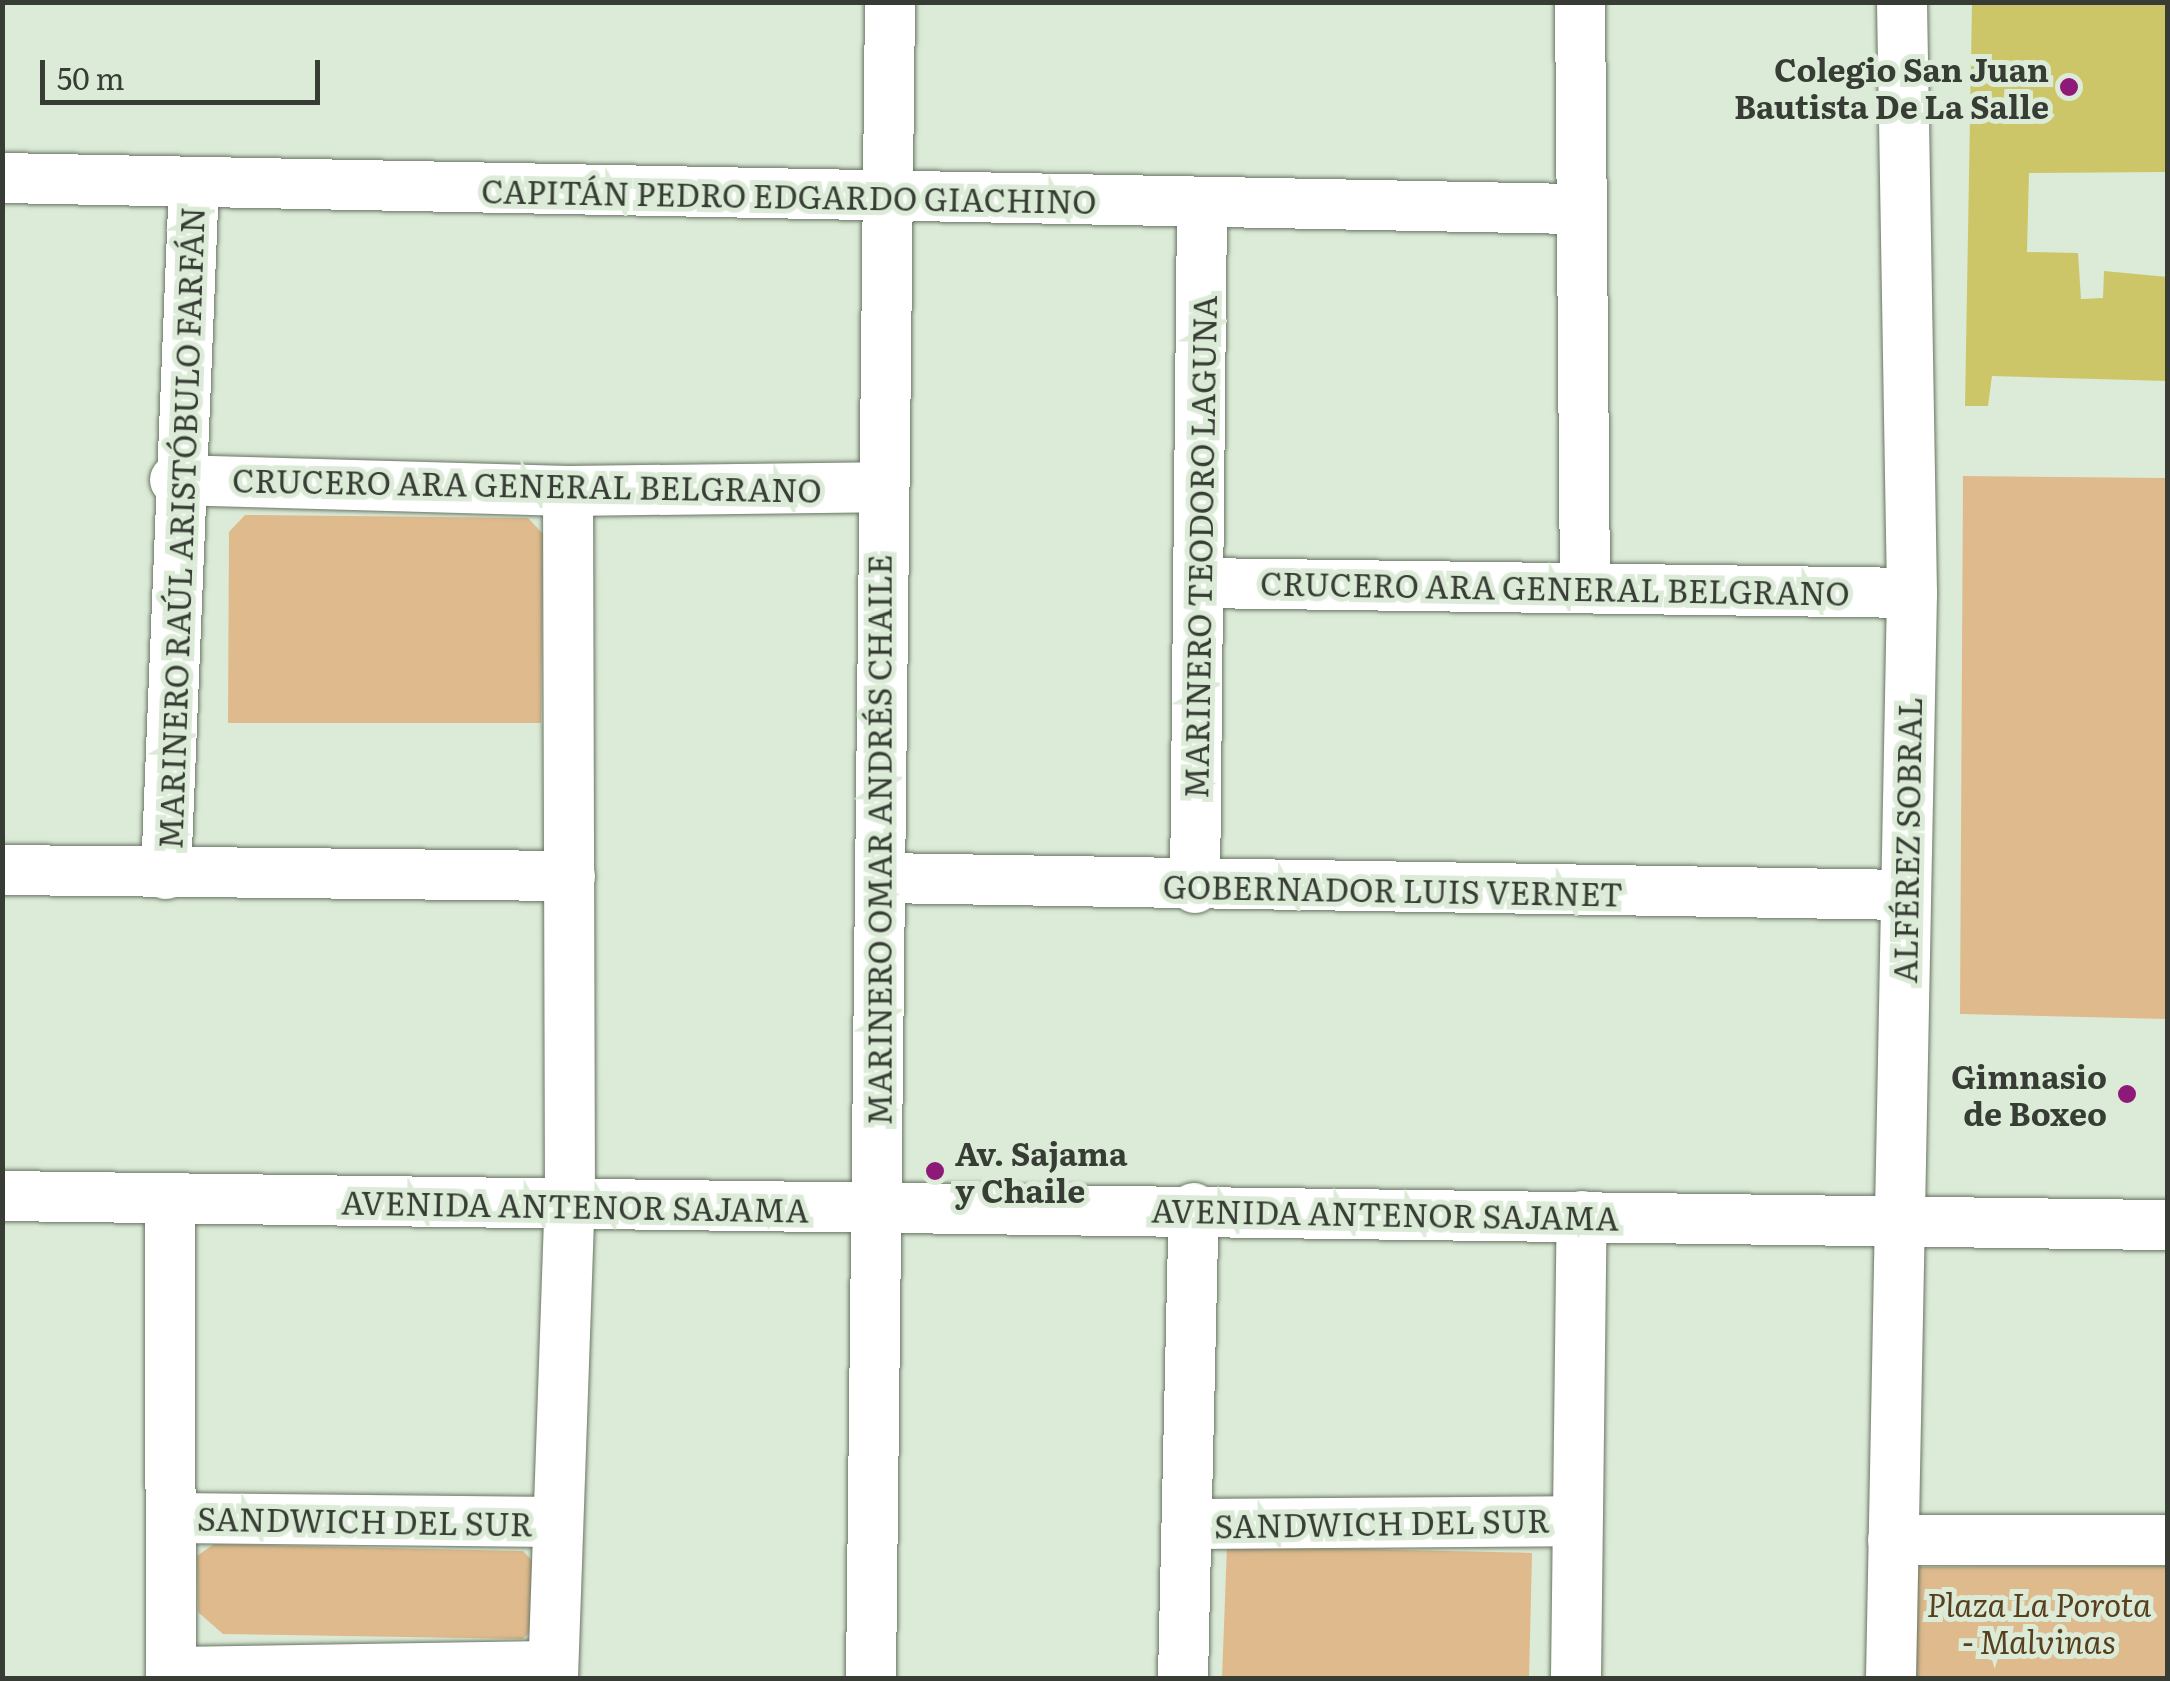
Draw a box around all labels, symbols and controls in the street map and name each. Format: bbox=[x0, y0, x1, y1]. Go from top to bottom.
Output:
scale bar bbox=[45, 40, 325, 102]
place label: Colegio San Juan Bautista De La Salle bbox=[1734, 50, 2049, 125]
text: 50 m bbox=[57, 55, 125, 99]
marker: Colegio San Juan Bautista De La Salle bbox=[2058, 76, 2080, 98]
street label: CAPITÁN PEDRO EDGARDO GIACHINO bbox=[481, 170, 1097, 220]
street label: MARINERO RAÚL ARISTÓBULO FARFÁN bbox=[150, 206, 210, 850]
street label: MARINERO TEODORO LAGUNA bbox=[1175, 295, 1223, 799]
street label: CRUCERO ARA GENERAL BELGRANO bbox=[232, 460, 822, 508]
street label: MARINERO OMAR ANDRÉS CHAILE bbox=[859, 554, 897, 1126]
street label: CRUCERO ARA GENERAL BELGRANO bbox=[1260, 563, 1850, 611]
street label: ALFÉREZ SOBRAL bbox=[1884, 696, 1928, 984]
street label: GOBERNADOR LUIS VERNET bbox=[1162, 866, 1624, 912]
place label: Gimnasio de Boxeo bbox=[1951, 1057, 2107, 1132]
marker: Gimnasio de Boxeo bbox=[2116, 1083, 2138, 1105]
place label: Av. Sajama y Chaile bbox=[955, 1134, 1127, 1209]
marker: Av. Sajama y Chaile bbox=[924, 1160, 946, 1182]
street label: AVENIDA ANTENOR SAJAMA bbox=[341, 1182, 809, 1228]
street label: AVENIDA ANTENOR SAJAMA bbox=[1151, 1190, 1619, 1236]
street label: SANDWICH DEL SUR bbox=[197, 1498, 533, 1542]
street label: SANDWICH DEL SUR bbox=[1214, 1500, 1550, 1544]
park label: Plaza La Porota - Malvinas bbox=[1927, 1585, 2151, 1660]

